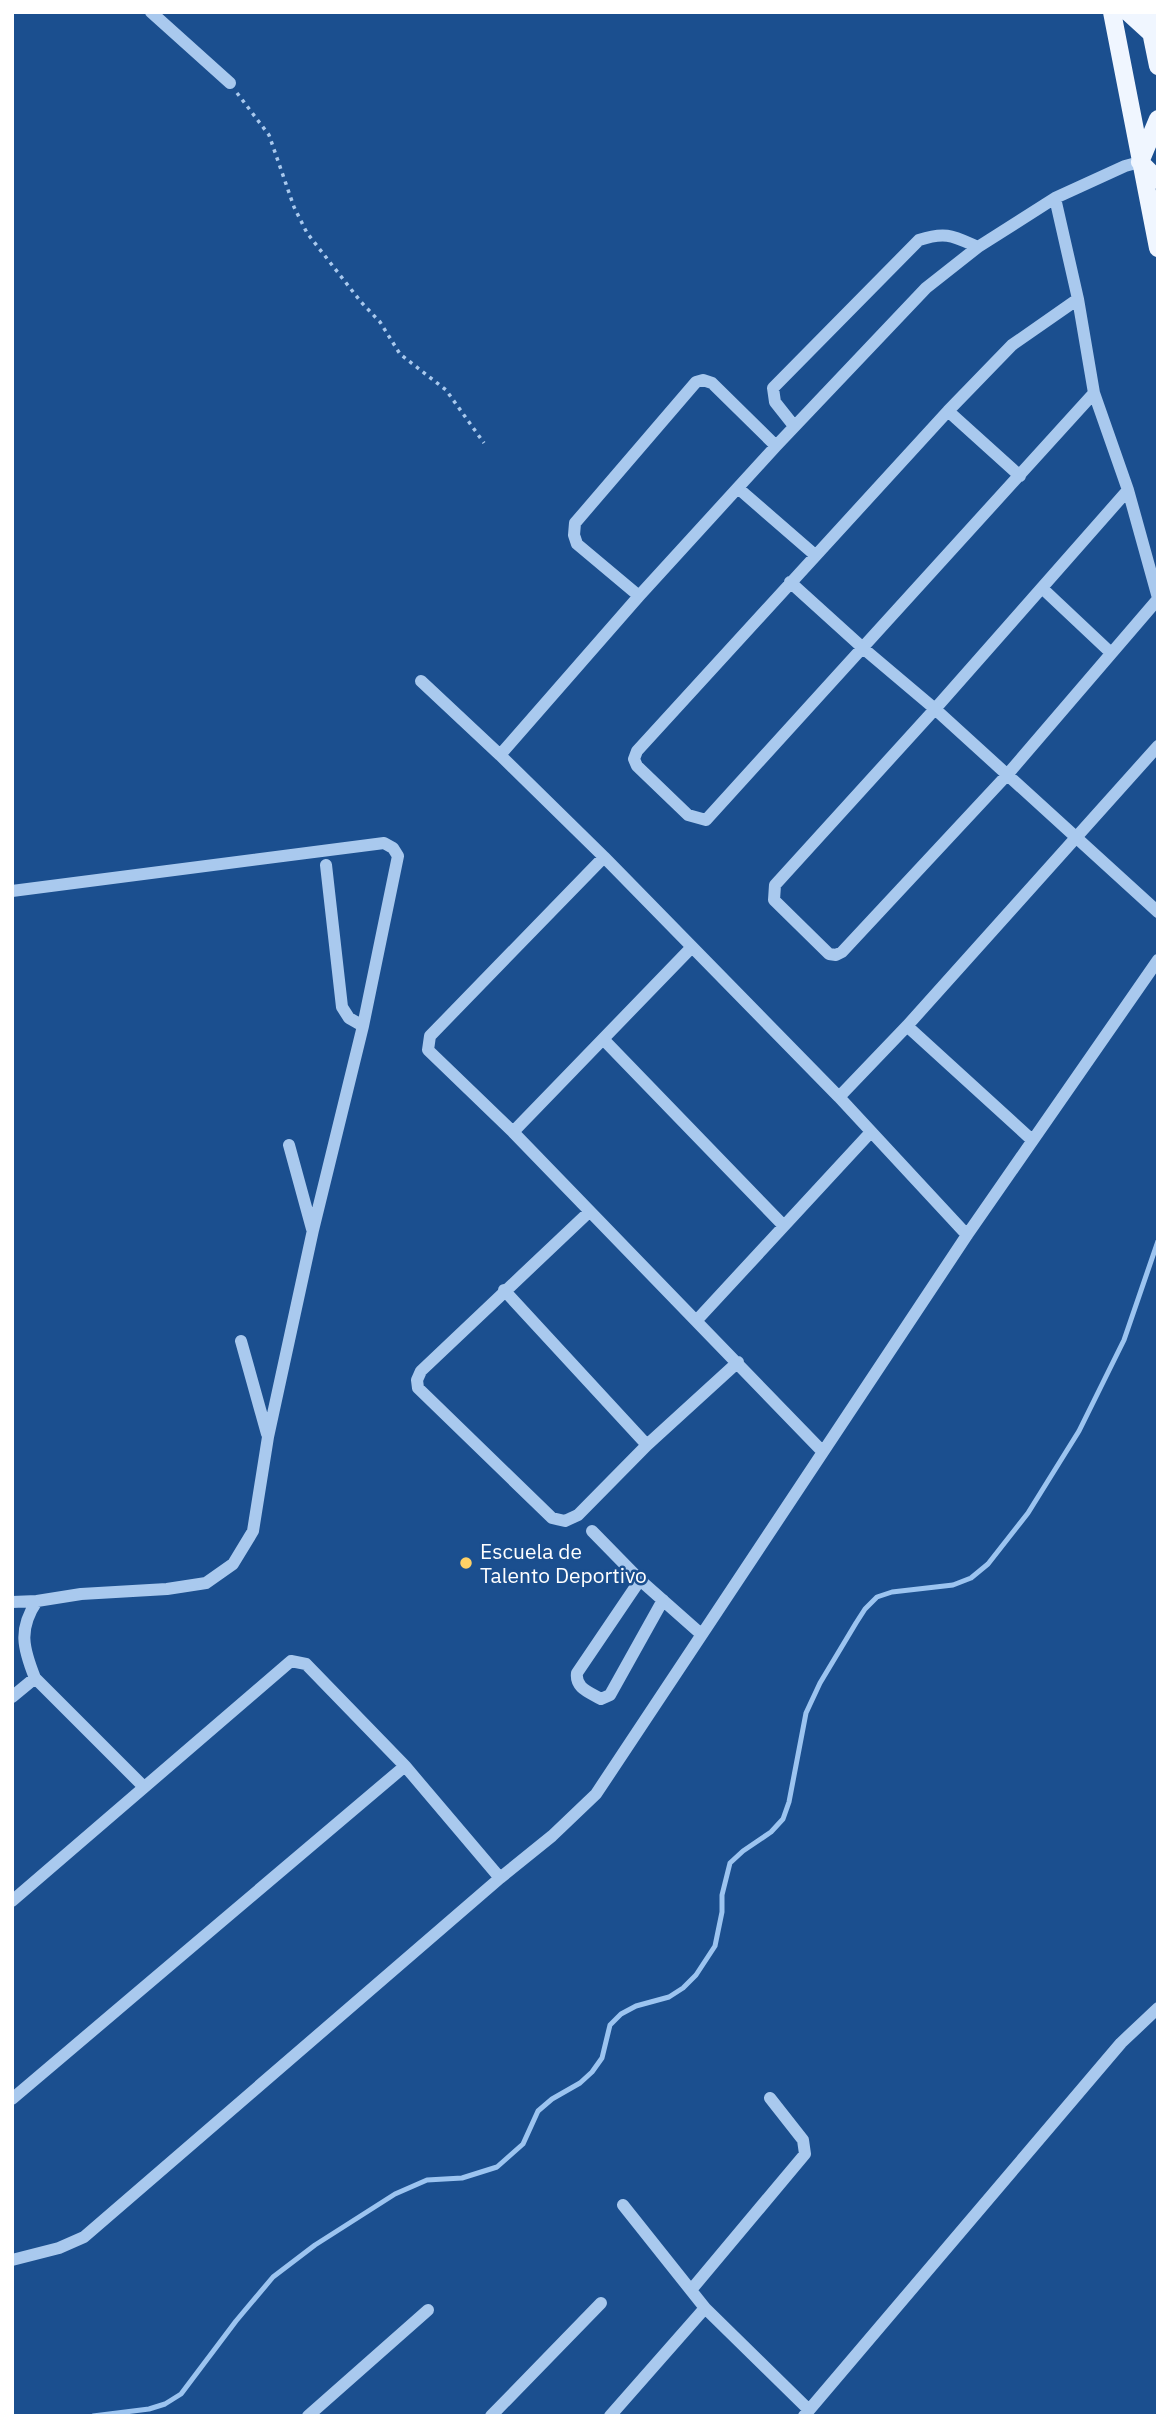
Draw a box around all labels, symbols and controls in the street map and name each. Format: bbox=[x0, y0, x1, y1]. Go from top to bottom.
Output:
place label: Escuela de Talento Deportivo bbox=[480, 1537, 647, 1589]
marker: Escuela de Talento Deportivo bbox=[458, 1555, 474, 1571]

